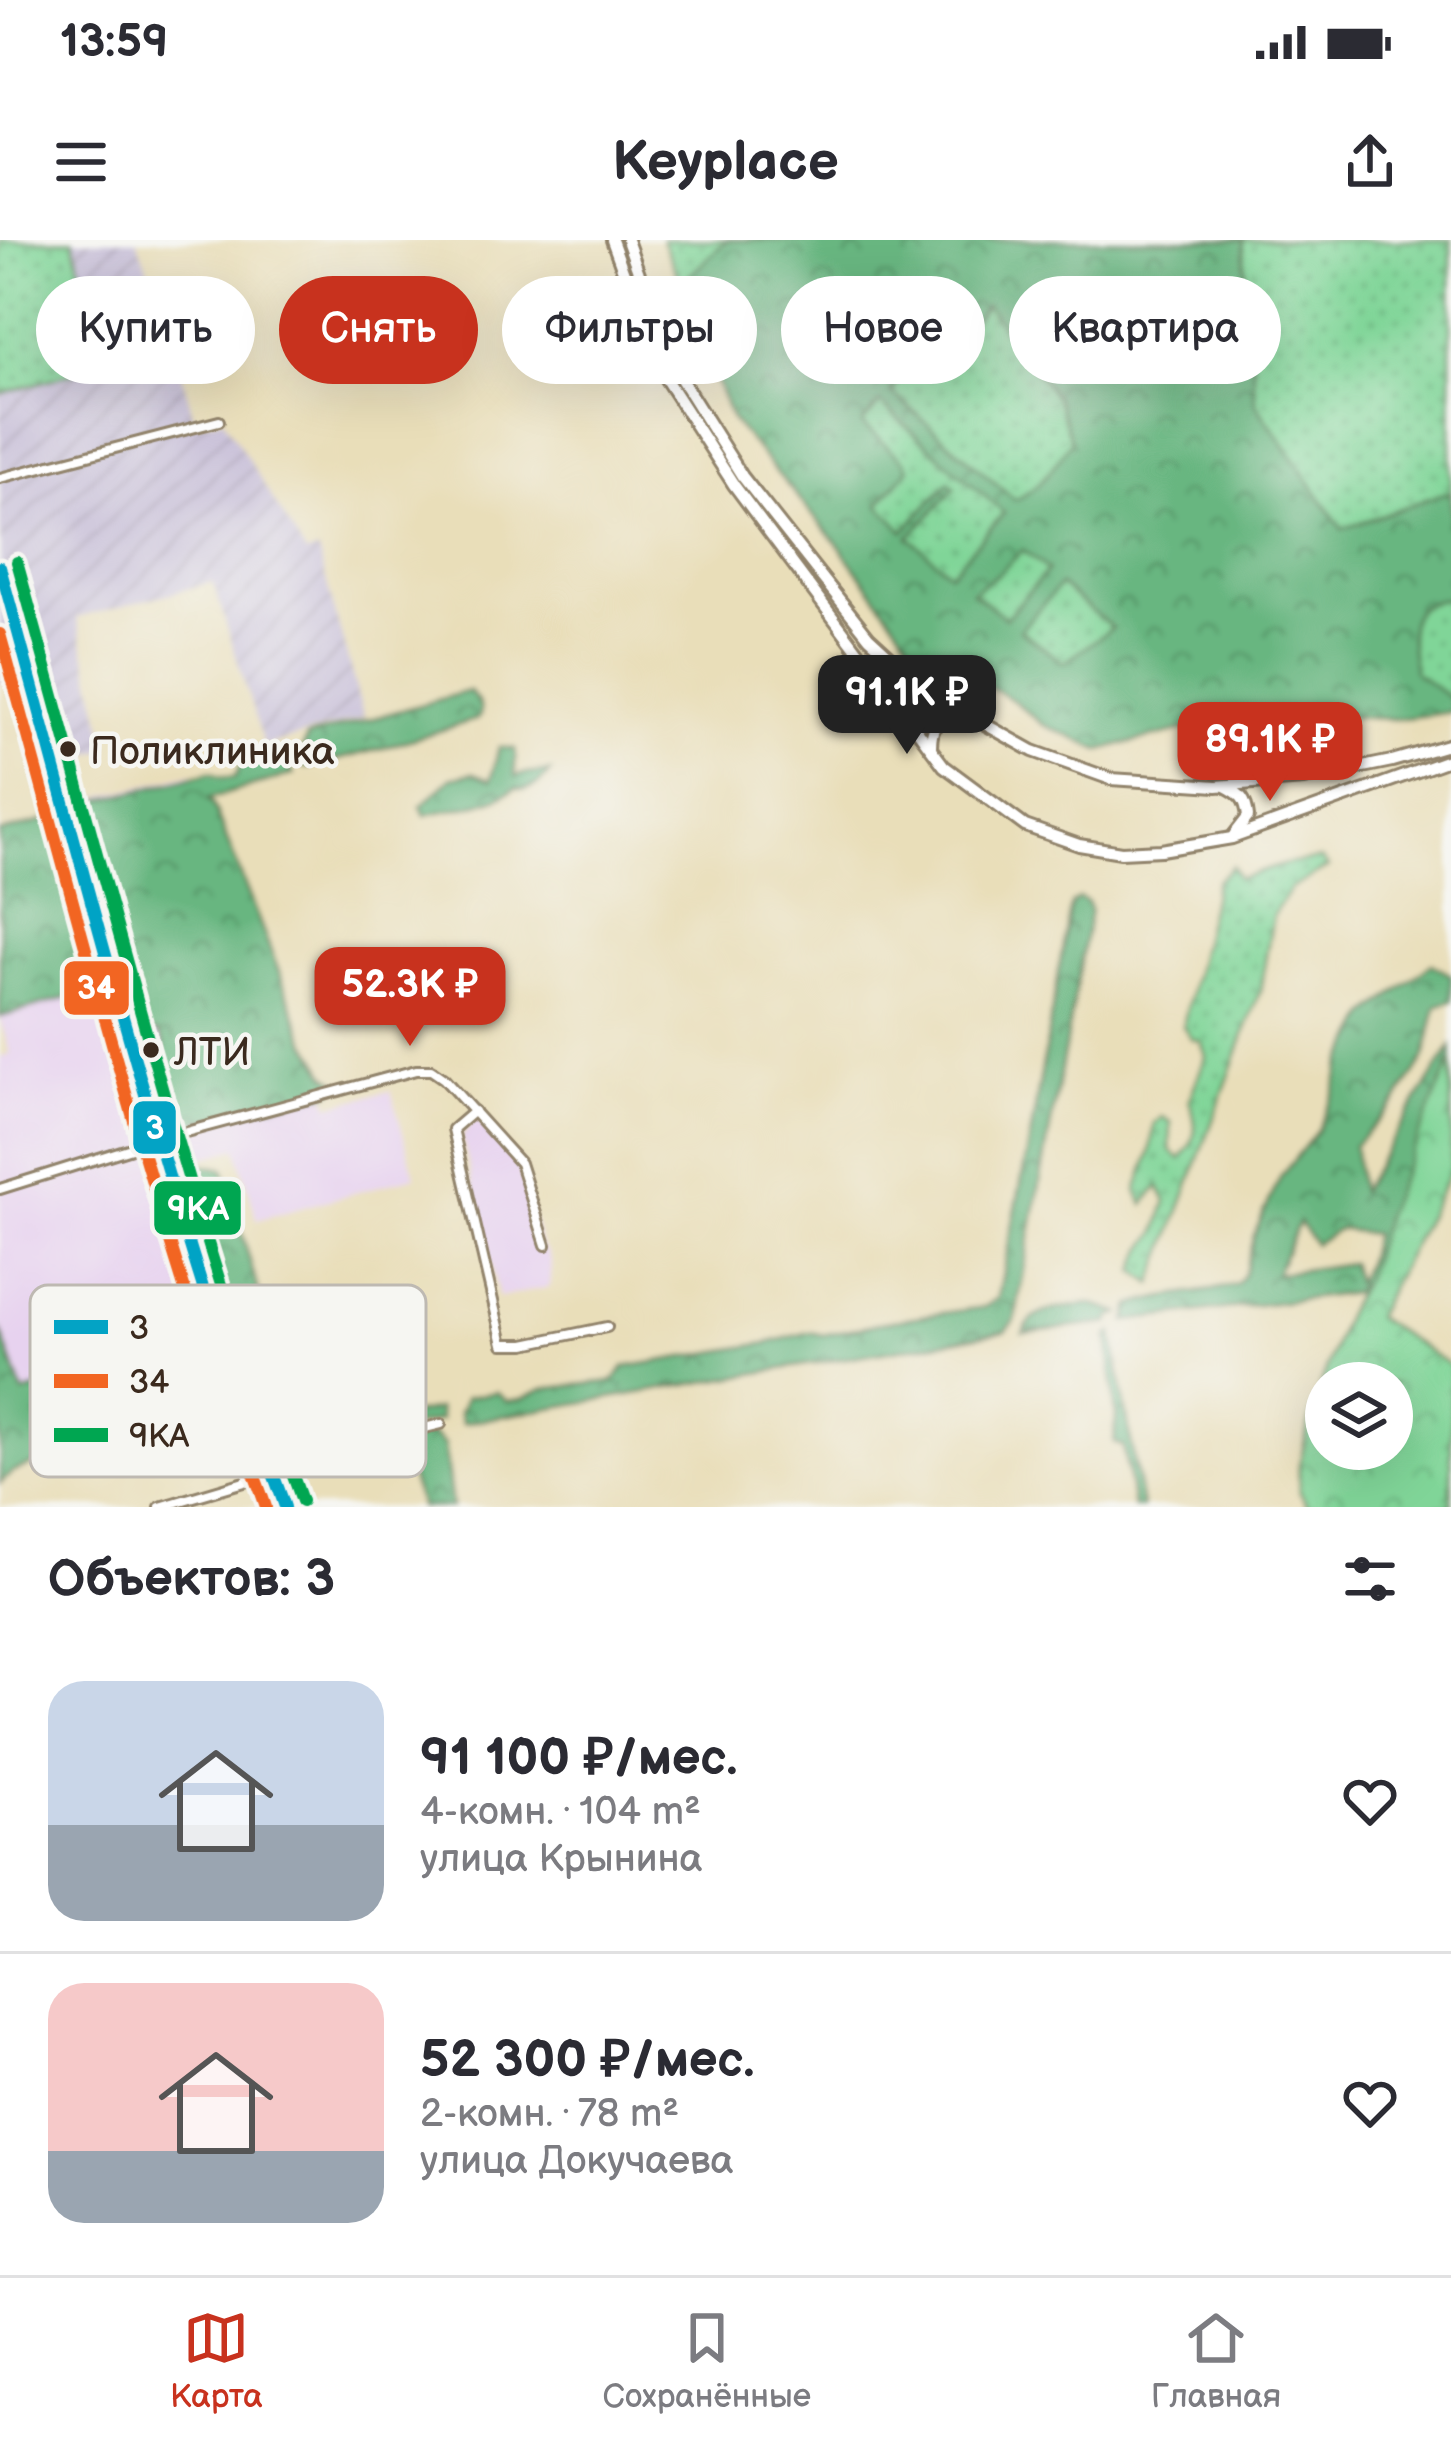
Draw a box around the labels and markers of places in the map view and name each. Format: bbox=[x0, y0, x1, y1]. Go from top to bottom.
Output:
pin: 91.1K ₽ bbox=[796, 655, 1018, 757]
pin: 89.1K ₽ bbox=[1159, 702, 1381, 804]
place label: Поликлиника bbox=[90, 729, 335, 776]
marker: Поликлиника bbox=[57, 738, 79, 760]
pin: 52.3K ₽ bbox=[299, 947, 521, 1049]
place label: ЛТИ bbox=[173, 1030, 250, 1077]
marker: ЛТИ bbox=[140, 1039, 162, 1061]

